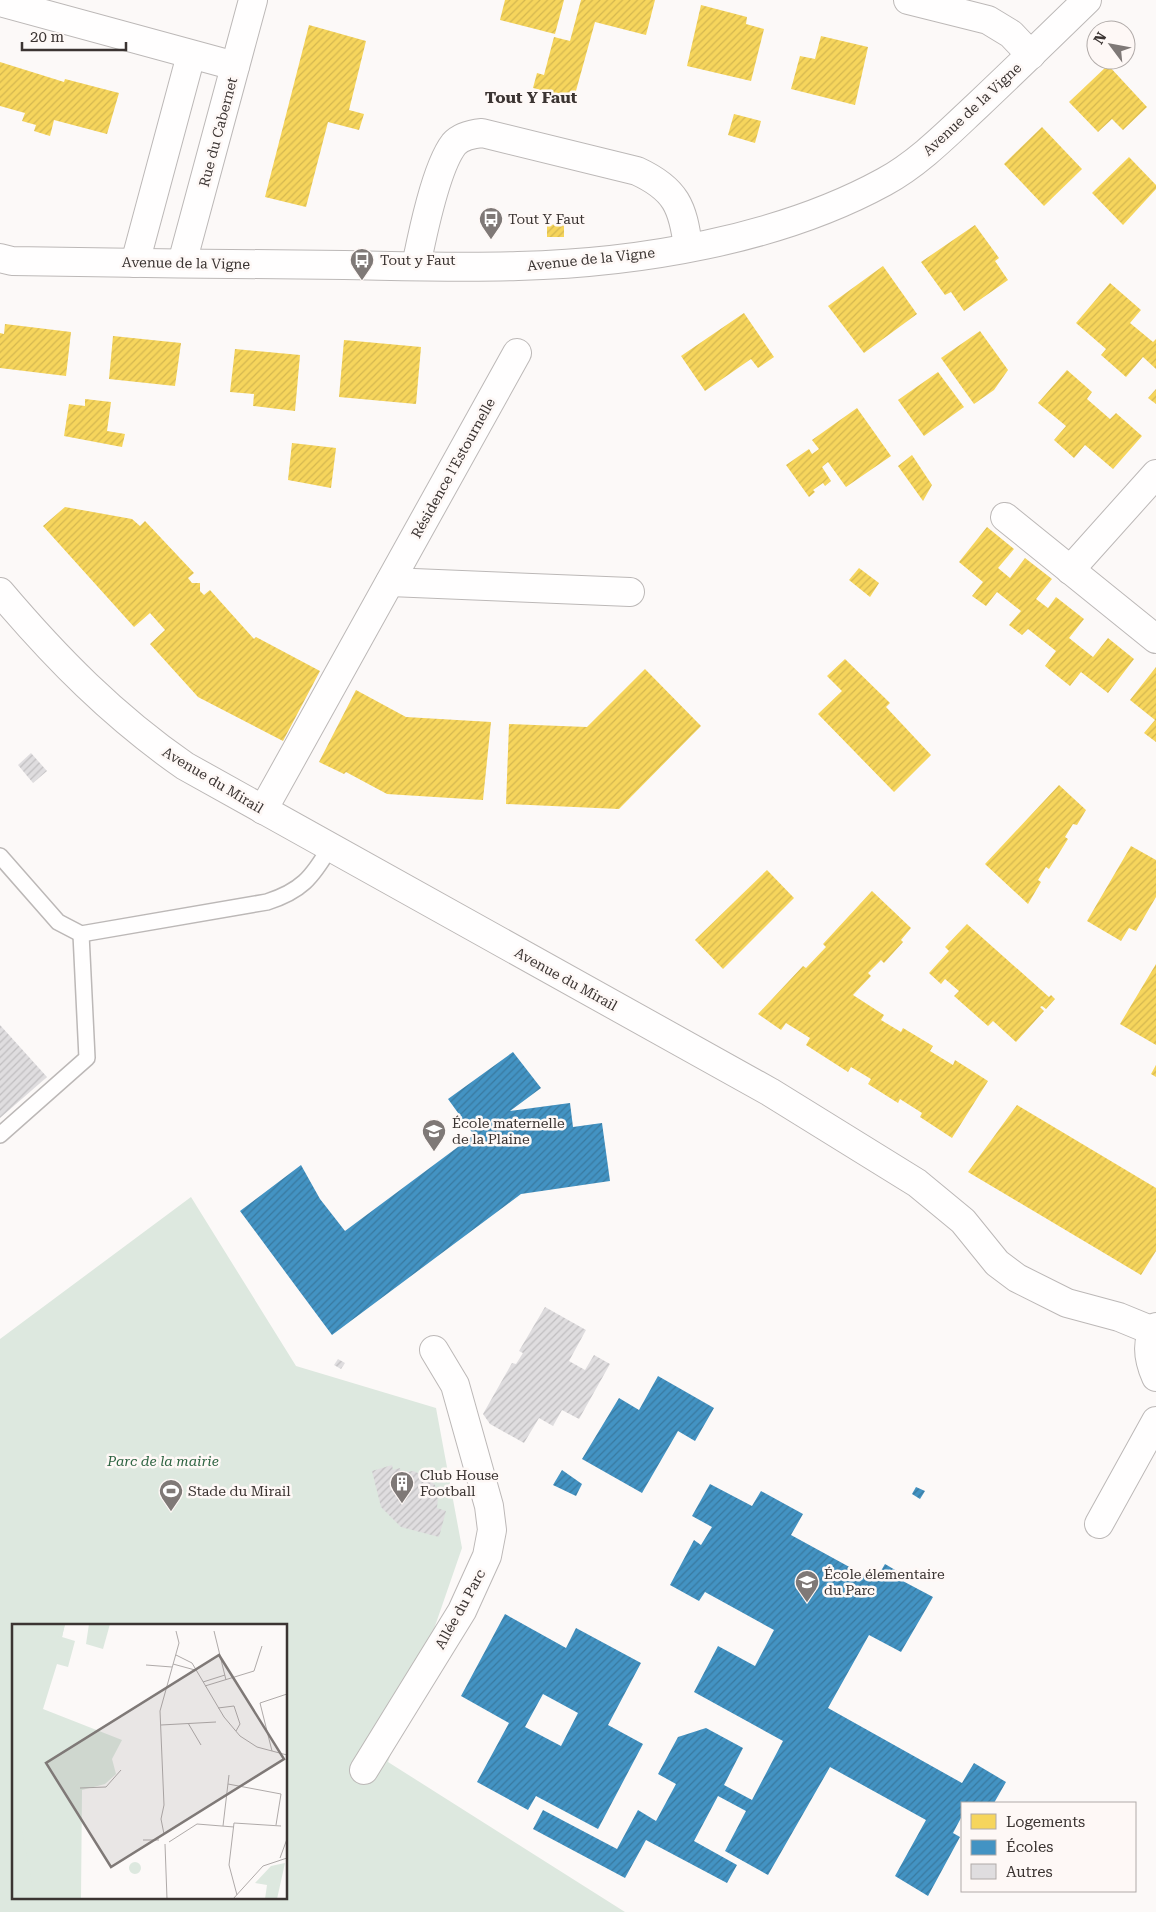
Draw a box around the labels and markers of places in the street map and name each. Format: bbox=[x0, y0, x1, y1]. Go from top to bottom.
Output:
bus stop icon: Tout Y Faut bbox=[478, 206, 504, 240]
place label: Tout Y Faut bbox=[508, 211, 585, 227]
bus stop icon: Tout y Faut bbox=[349, 247, 375, 281]
place label: Tout y Faut bbox=[380, 252, 456, 268]
place label: École maternelle de la Plaine bbox=[452, 1115, 565, 1147]
school or university icon: École maternelle de la Plaine bbox=[421, 1118, 447, 1152]
place label: Club House Football bbox=[420, 1467, 499, 1499]
building icon: Club House Football bbox=[389, 1470, 415, 1504]
sports icon: Stade du Mirail bbox=[158, 1478, 184, 1512]
place label: Stade du Mirail bbox=[188, 1483, 291, 1499]
place label: École élementaire du Parc bbox=[824, 1566, 945, 1598]
school or university icon: École élementaire du Parc bbox=[794, 1569, 820, 1603]

